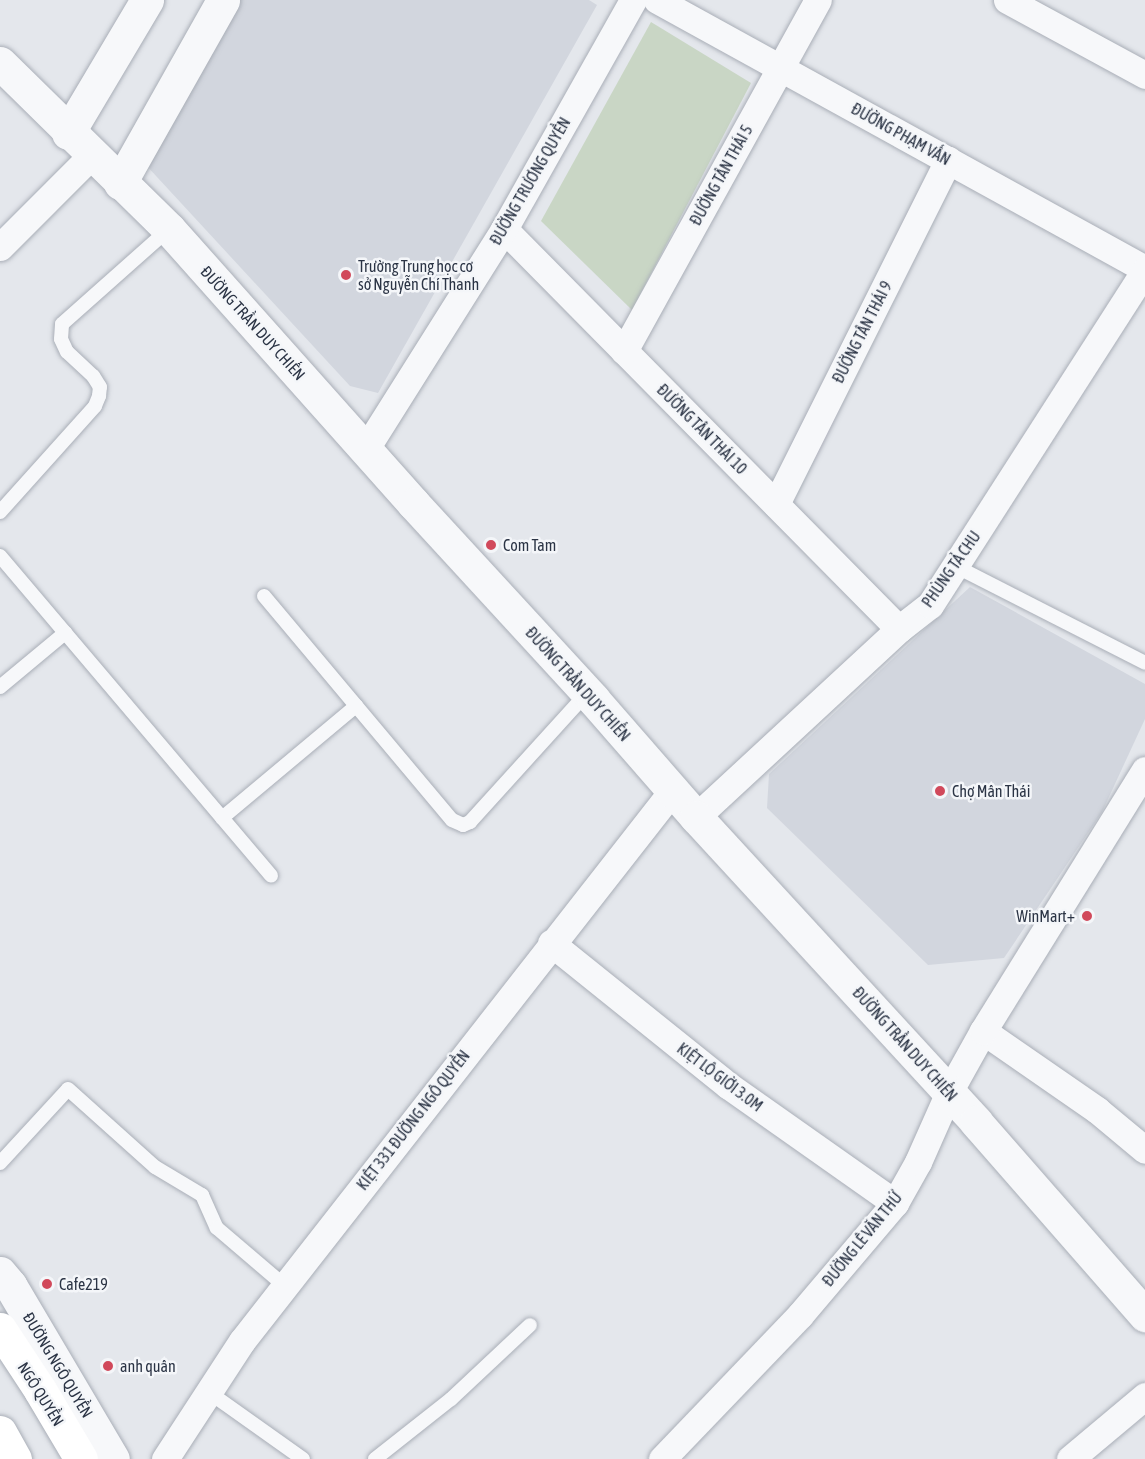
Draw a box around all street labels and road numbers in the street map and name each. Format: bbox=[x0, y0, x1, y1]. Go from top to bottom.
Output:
street label: ĐƯỜNG PHẠM VẤN bbox=[848, 99, 954, 169]
street label: ĐƯỜNG TRƯƠNG QUYỀN bbox=[486, 114, 574, 248]
street label: ĐƯỜNG TÂN THÁI 5 bbox=[686, 122, 756, 228]
street label: ĐƯỜNG TRẦN DUY CHIẾN bbox=[197, 262, 309, 384]
street label: ĐƯỜNG TÂN THÁI 9 bbox=[828, 278, 896, 386]
street label: ĐƯỜNG TÂN THÁI 10 bbox=[653, 380, 751, 478]
street label: PHÙNG TẢ CHU bbox=[918, 527, 984, 611]
street label: ĐƯỜNG TRẦN DUY CHIẾN bbox=[522, 623, 634, 745]
street label: ĐƯỜNG TRẦN DUY CHIẾN bbox=[849, 983, 961, 1105]
street label: KIỆT LỘ GIỜI 3.0M bbox=[673, 1039, 767, 1115]
street label: KIỆT 331 ĐƯỜNG NGÔ QUYỀN bbox=[352, 1046, 474, 1194]
street label: ĐƯỜNG LÊ VĂN THỨ bbox=[818, 1188, 906, 1290]
street label: ĐƯỜNG NGÔ QUYỀN bbox=[19, 1309, 97, 1421]
street label: NGÔ QUYỀN bbox=[14, 1359, 68, 1429]

